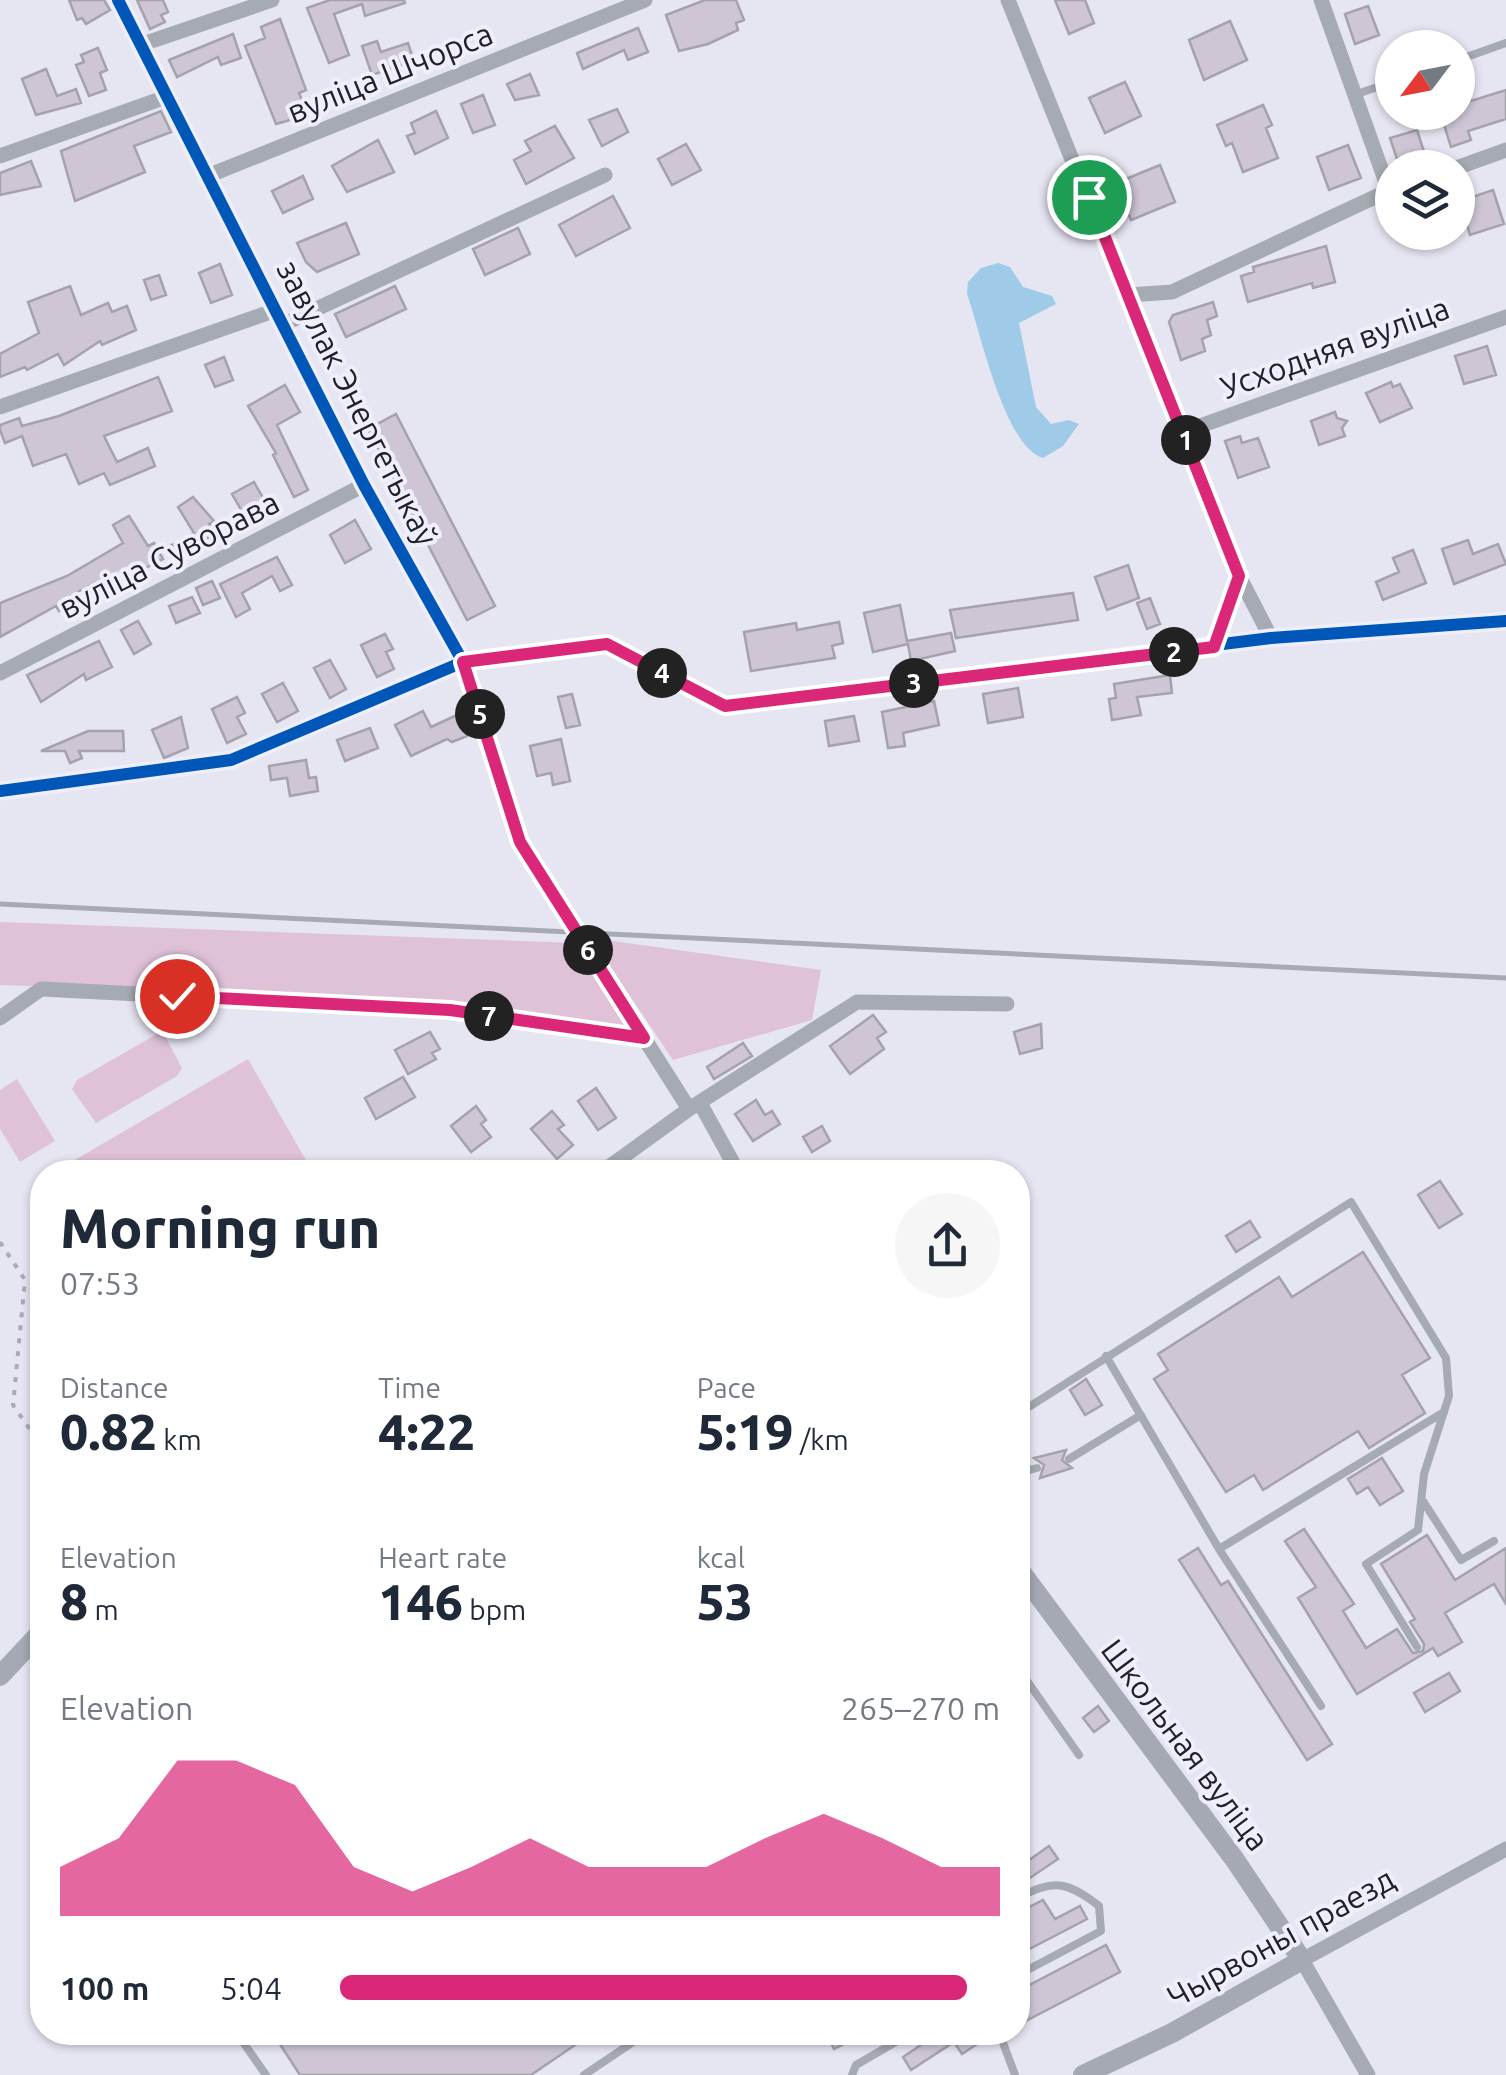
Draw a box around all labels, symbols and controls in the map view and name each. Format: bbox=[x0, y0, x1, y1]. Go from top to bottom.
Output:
street label: вуліца Шчорса bbox=[282, 15, 497, 130]
north arrow bbox=[1375, 30, 1475, 130]
map controls bbox=[1375, 30, 1475, 250]
button: layers bbox=[1375, 150, 1475, 250]
pin bbox=[1047, 155, 1132, 240]
icon: arrive bbox=[1062, 170, 1117, 225]
street label: завулак Энергетыкаў bbox=[270, 254, 445, 551]
street label: Усходняя вуліца bbox=[1216, 289, 1454, 405]
pin: 1 bbox=[1161, 415, 1211, 465]
text: 1 bbox=[1178, 424, 1194, 455]
street label: вуліца Суворава bbox=[53, 483, 285, 625]
pin: 2 bbox=[1149, 627, 1199, 677]
text: 2 bbox=[1166, 636, 1182, 667]
pin: 4 bbox=[637, 648, 687, 698]
text: 4 bbox=[654, 657, 670, 688]
pin: 3 bbox=[889, 658, 939, 708]
text: 3 bbox=[906, 667, 922, 698]
pin: 5 bbox=[455, 689, 505, 739]
text: 5 bbox=[472, 698, 488, 729]
pin: 6 bbox=[563, 925, 613, 975]
text: 6 bbox=[580, 934, 596, 965]
pin bbox=[135, 954, 220, 1039]
icon: check bbox=[150, 969, 205, 1024]
pin: 7 bbox=[464, 991, 514, 1041]
text: 7 bbox=[481, 1000, 497, 1031]
button: share bbox=[895, 1193, 1000, 1298]
text: Morning run bbox=[60, 1197, 381, 1258]
text: 07:53 bbox=[60, 1265, 140, 1301]
text: Distance bbox=[60, 1372, 168, 1403]
text: Time bbox=[378, 1372, 441, 1403]
text: Pace bbox=[697, 1372, 756, 1403]
text: 0.82 bbox=[60, 1403, 157, 1459]
text: 4:22 bbox=[378, 1403, 475, 1459]
text: 5:19 bbox=[697, 1403, 794, 1459]
text: km bbox=[157, 1424, 202, 1455]
text: /km bbox=[794, 1424, 849, 1455]
text: Elevation bbox=[60, 1542, 177, 1573]
text: Heart rate bbox=[378, 1542, 507, 1573]
text: kcal bbox=[697, 1542, 745, 1573]
text: 8 bbox=[60, 1573, 88, 1629]
text: 146 bbox=[378, 1573, 463, 1629]
text: 53 bbox=[697, 1573, 753, 1629]
text: m bbox=[88, 1594, 119, 1625]
text: bpm bbox=[463, 1594, 526, 1625]
street label: Школьная вуліца bbox=[1095, 1632, 1277, 1857]
text: Elevation bbox=[60, 1690, 193, 1726]
text: 265–270 m bbox=[841, 1690, 1000, 1726]
street label: Чырвоны праезд bbox=[1161, 1860, 1400, 2014]
text: 100 m bbox=[60, 1970, 149, 2006]
text: 5:04 bbox=[220, 1970, 282, 2006]

